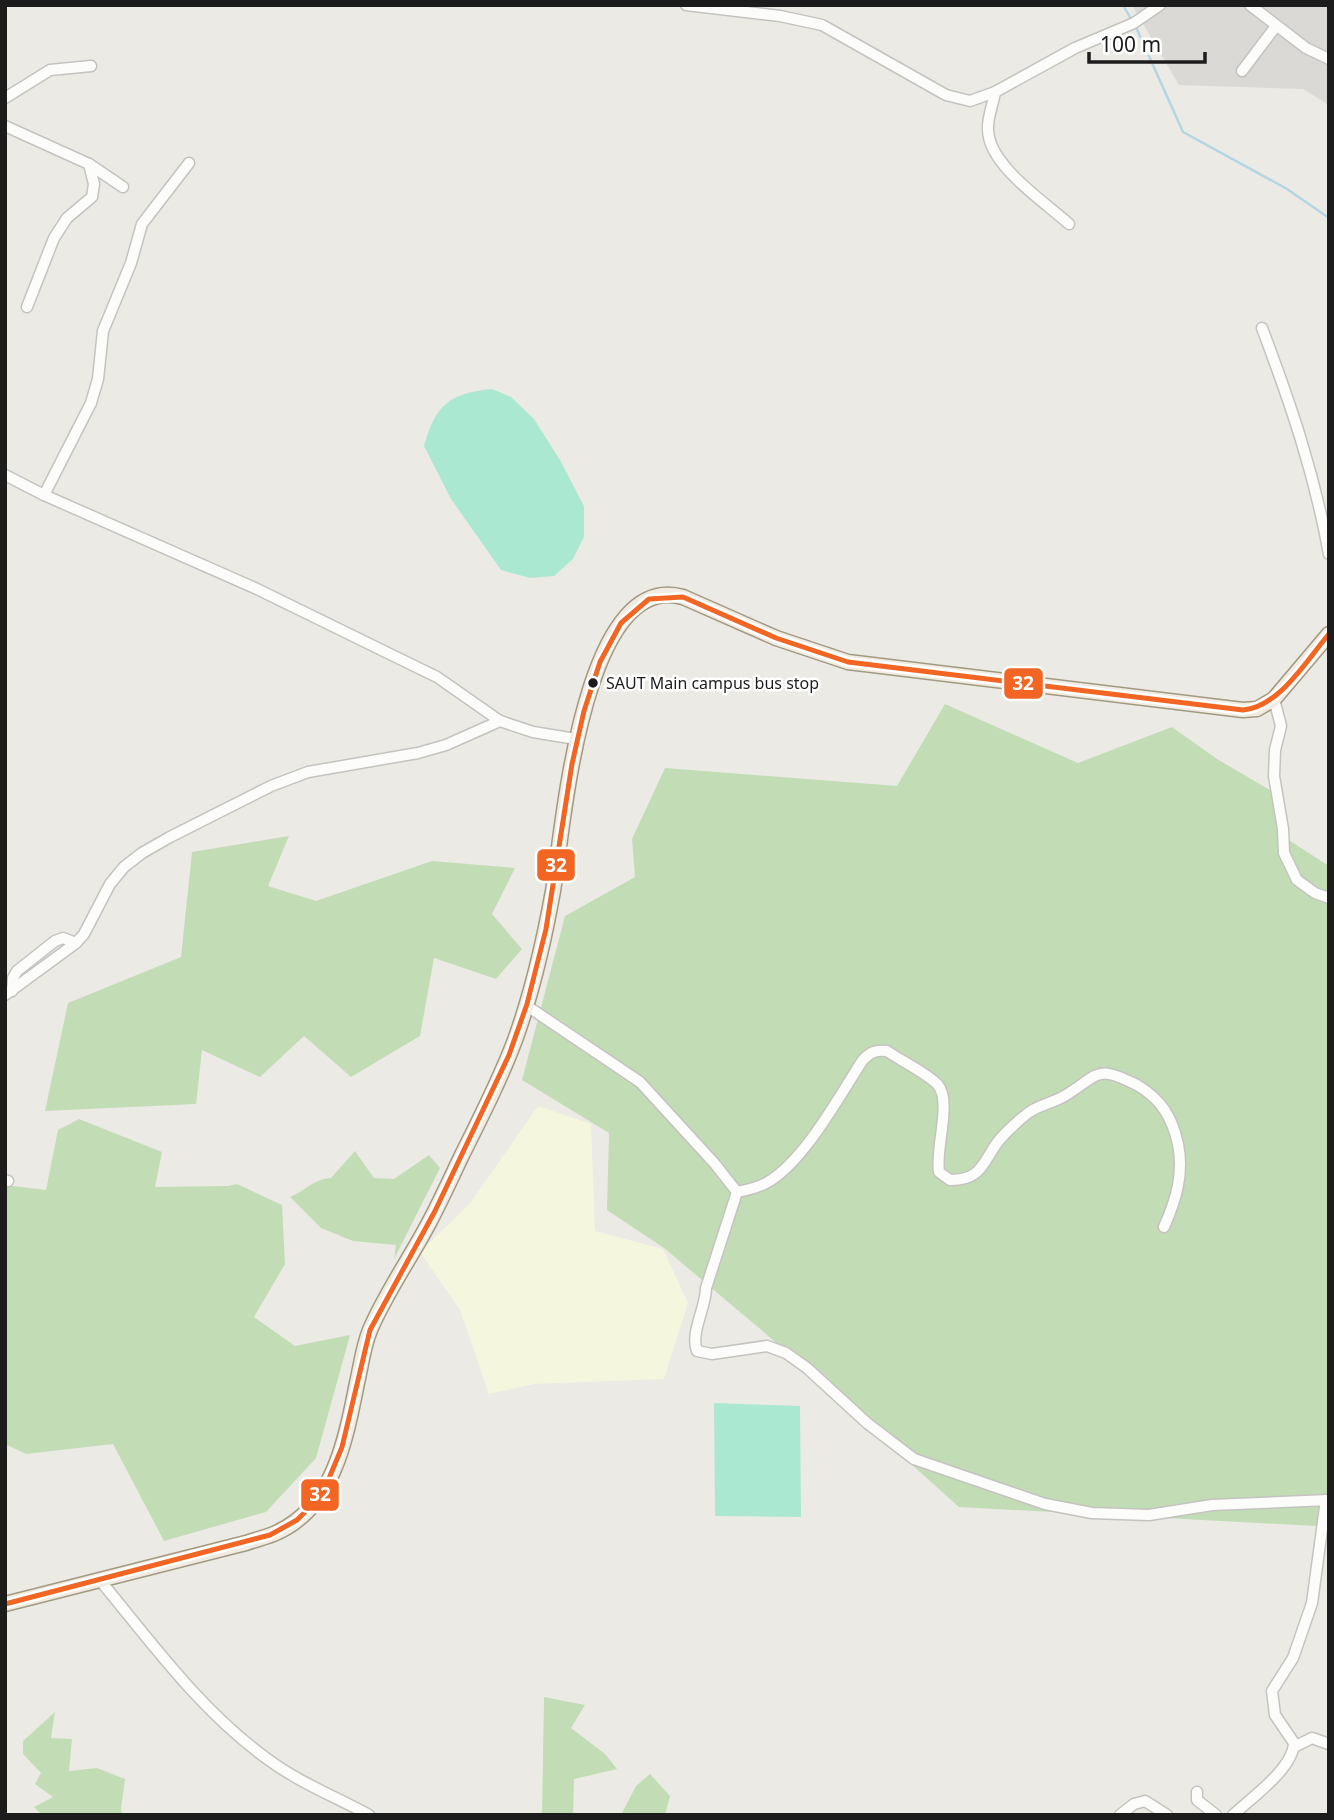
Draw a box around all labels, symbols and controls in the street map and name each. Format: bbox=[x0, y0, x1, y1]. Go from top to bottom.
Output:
scale bar bbox=[1089, 21, 1204, 65]
text: 100 m bbox=[1100, 30, 1161, 58]
line badge: 32 bbox=[1003, 667, 1044, 700]
text: 32 bbox=[1012, 670, 1034, 696]
place label: SAUT Main campus bus stop bbox=[606, 672, 819, 694]
marker: SAUT Main campus bus stop bbox=[586, 676, 600, 690]
line badge: 32 bbox=[536, 848, 576, 882]
text: 32 bbox=[545, 852, 567, 878]
line badge: 32 bbox=[300, 1478, 340, 1512]
text: 32 bbox=[309, 1481, 331, 1507]

